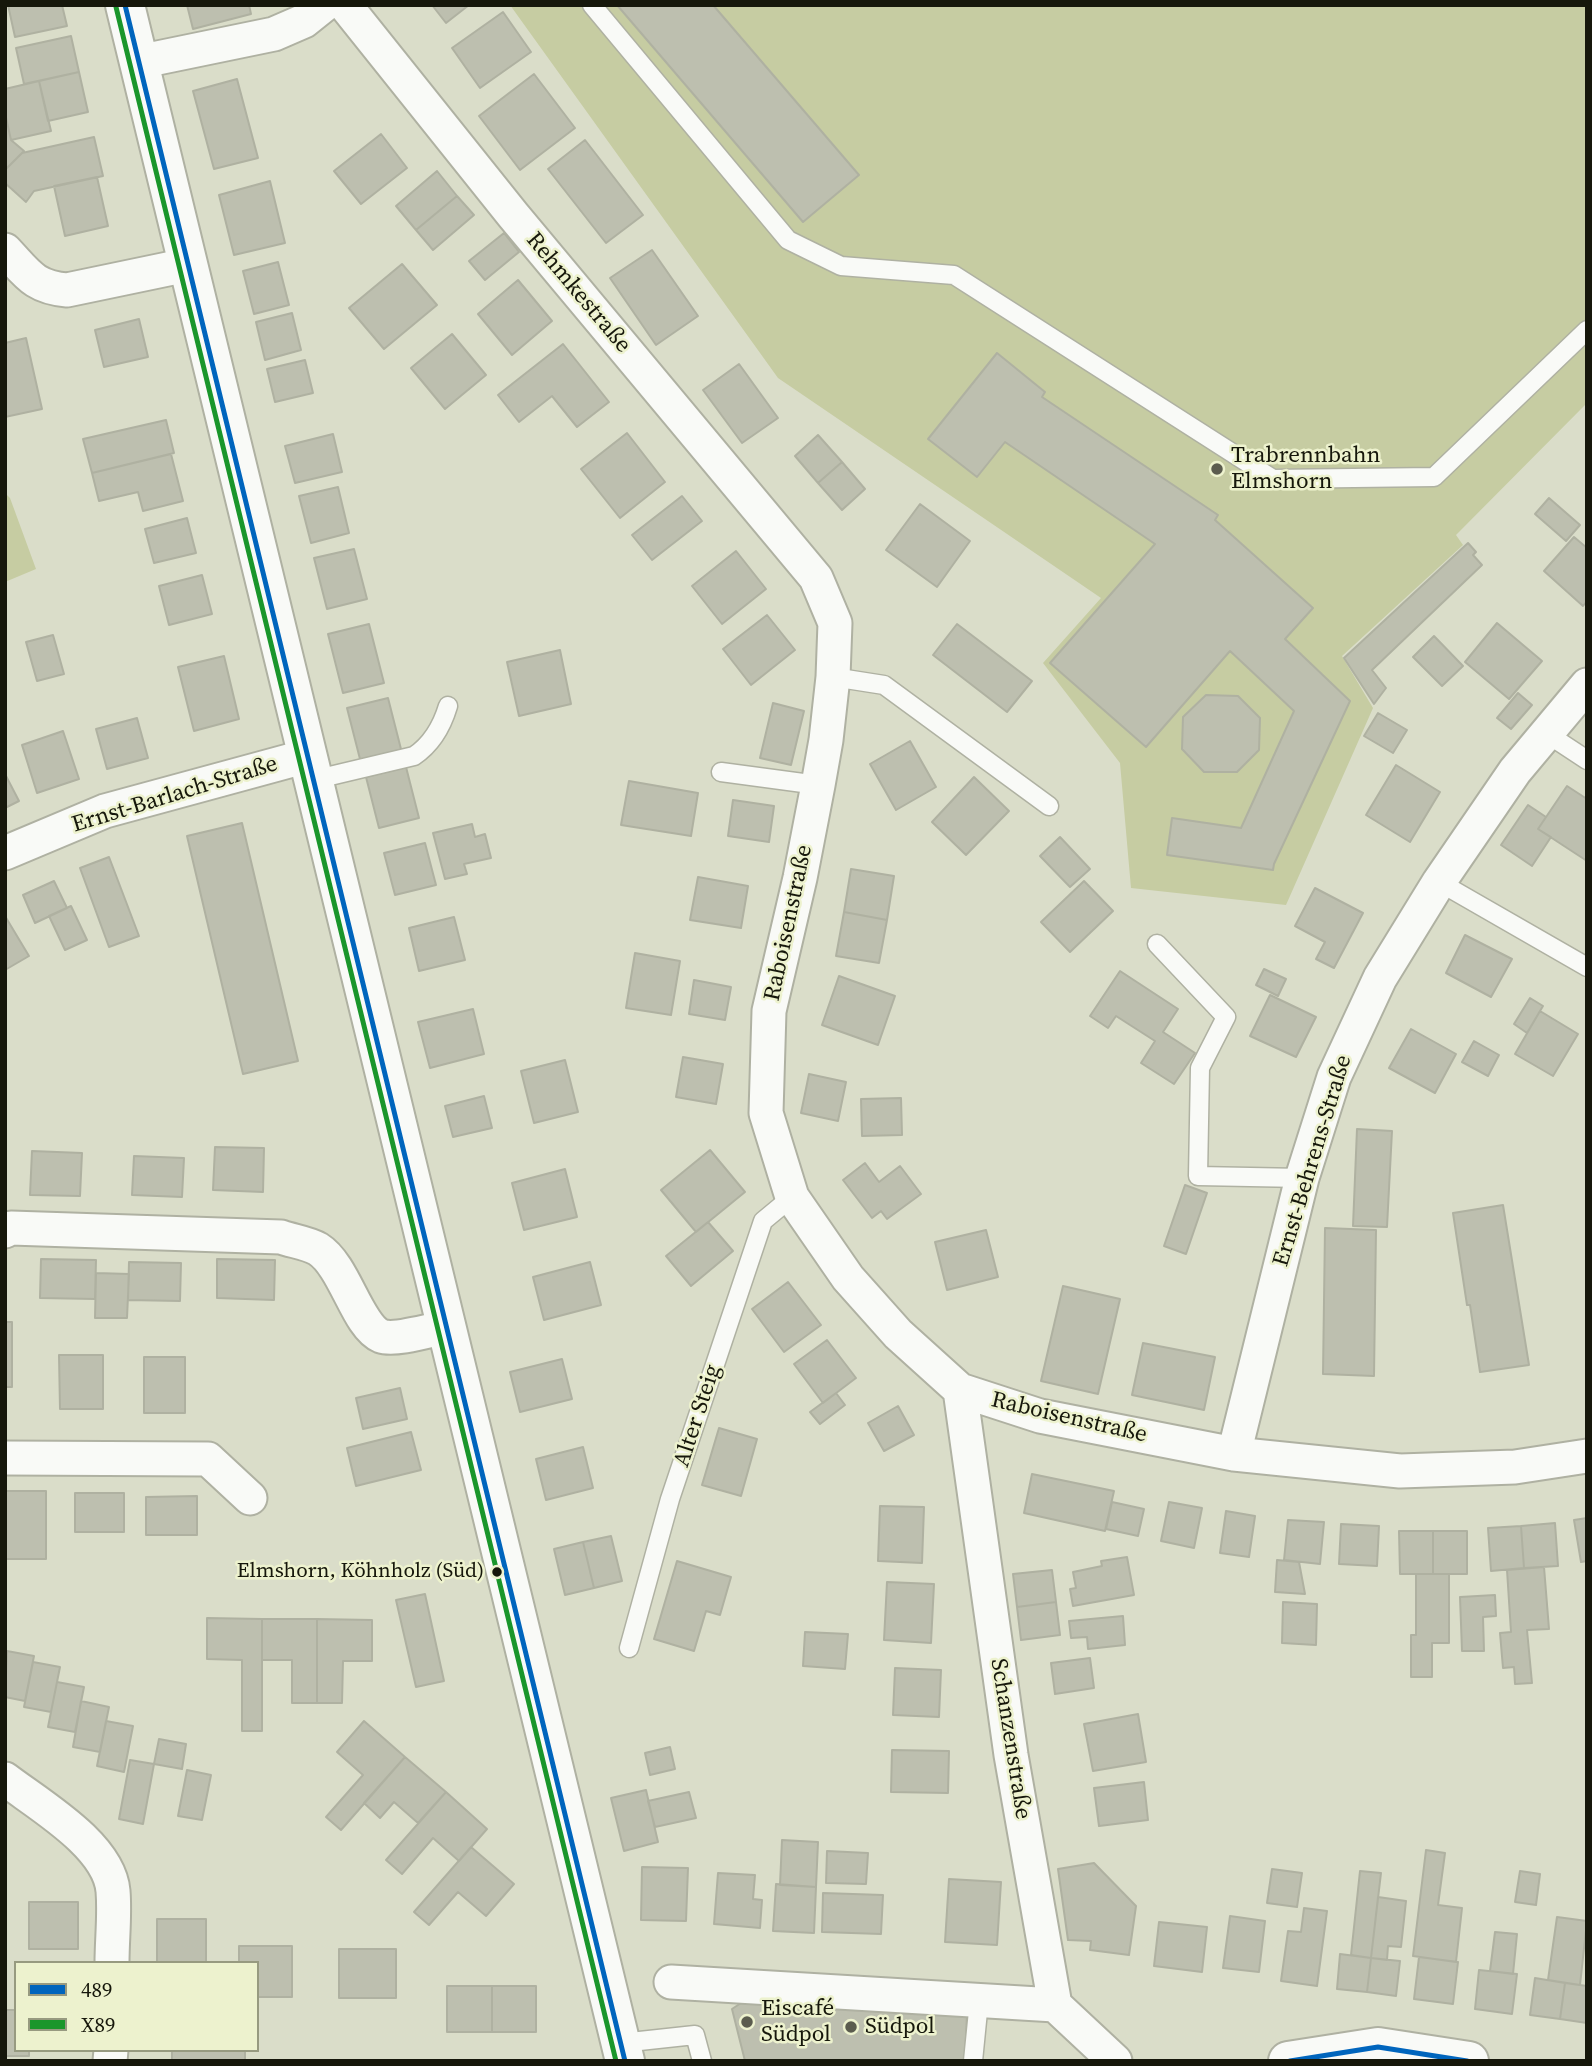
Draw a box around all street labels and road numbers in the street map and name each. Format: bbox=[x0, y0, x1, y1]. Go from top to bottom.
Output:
street label: Rehmkestraße bbox=[520, 227, 636, 359]
street label: Ernst-Barlach-Straße bbox=[69, 751, 281, 839]
street label: Raboisenstraße bbox=[759, 842, 819, 1004]
street label: Ernst-Behrens-Straße bbox=[1268, 1052, 1358, 1270]
street label: Alter Steig bbox=[669, 1361, 727, 1471]
street label: Raboisenstraße bbox=[988, 1387, 1150, 1449]
street label: Schanzenstraße bbox=[984, 1657, 1036, 1821]

